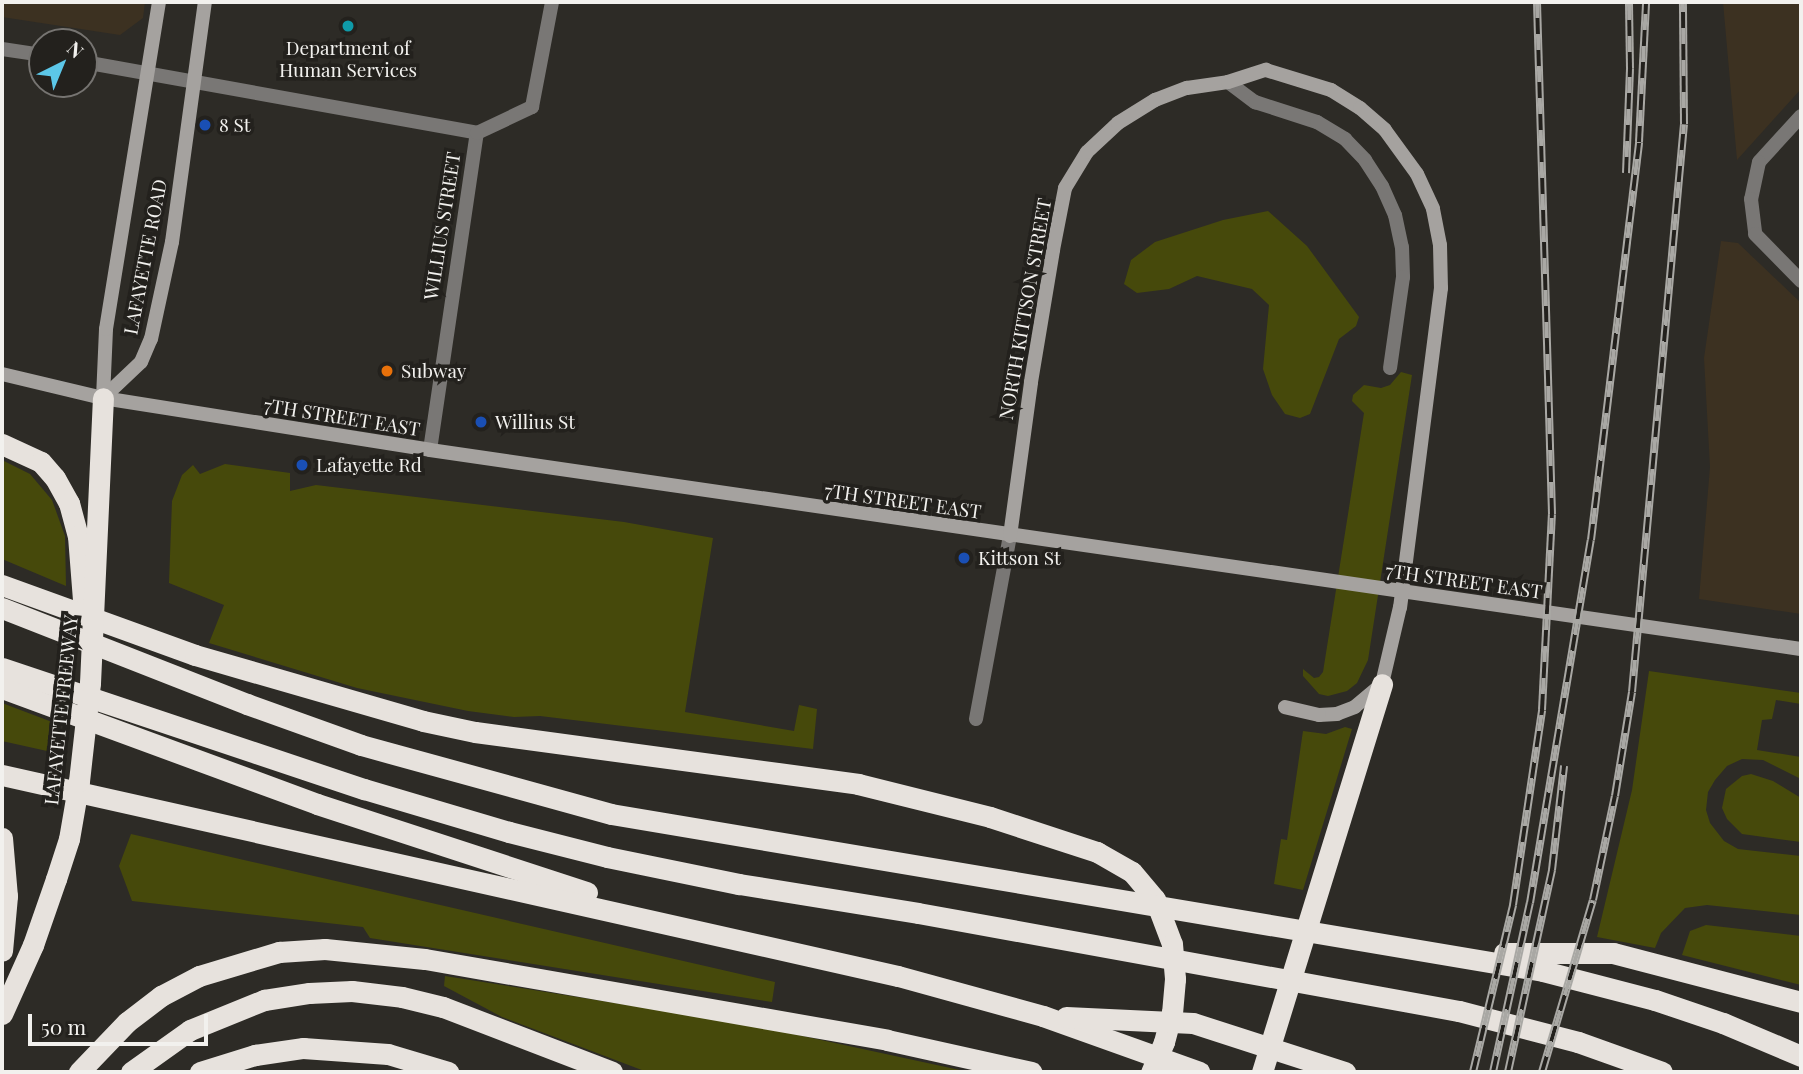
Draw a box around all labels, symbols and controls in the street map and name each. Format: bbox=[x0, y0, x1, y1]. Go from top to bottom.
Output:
marker: Department of Human Services bbox=[340, 18, 356, 34]
north arrow bbox=[28, 28, 98, 98]
text: N bbox=[62, 35, 90, 63]
place label: Department of Human Services bbox=[279, 37, 417, 81]
place label: 8 St bbox=[219, 114, 251, 136]
marker: 8 St bbox=[197, 117, 213, 133]
street label: WILLIUS STREET bbox=[419, 150, 465, 302]
street label: LAFAYETTE ROAD bbox=[119, 177, 171, 337]
street label: NORTH KITTSON STREET bbox=[994, 197, 1056, 421]
place label: Subway bbox=[401, 360, 466, 382]
marker: Subway bbox=[379, 363, 395, 379]
street label: 7TH STREET EAST bbox=[262, 393, 422, 441]
place label: Willius St bbox=[495, 411, 575, 433]
marker: Willius St bbox=[473, 414, 489, 430]
place label: Lafayette Rd bbox=[316, 454, 422, 476]
marker: Lafayette Rd bbox=[294, 457, 310, 473]
street label: 7TH STREET EAST bbox=[823, 479, 983, 523]
place label: Kittson St bbox=[978, 547, 1061, 569]
marker: Kittson St bbox=[956, 550, 972, 566]
street label: 7TH STREET EAST bbox=[1384, 559, 1544, 603]
street label: LAFAYETTE FREEWAY bbox=[40, 614, 82, 806]
scale bar bbox=[32, 1000, 212, 1044]
text: 50 m bbox=[41, 1012, 86, 1040]

